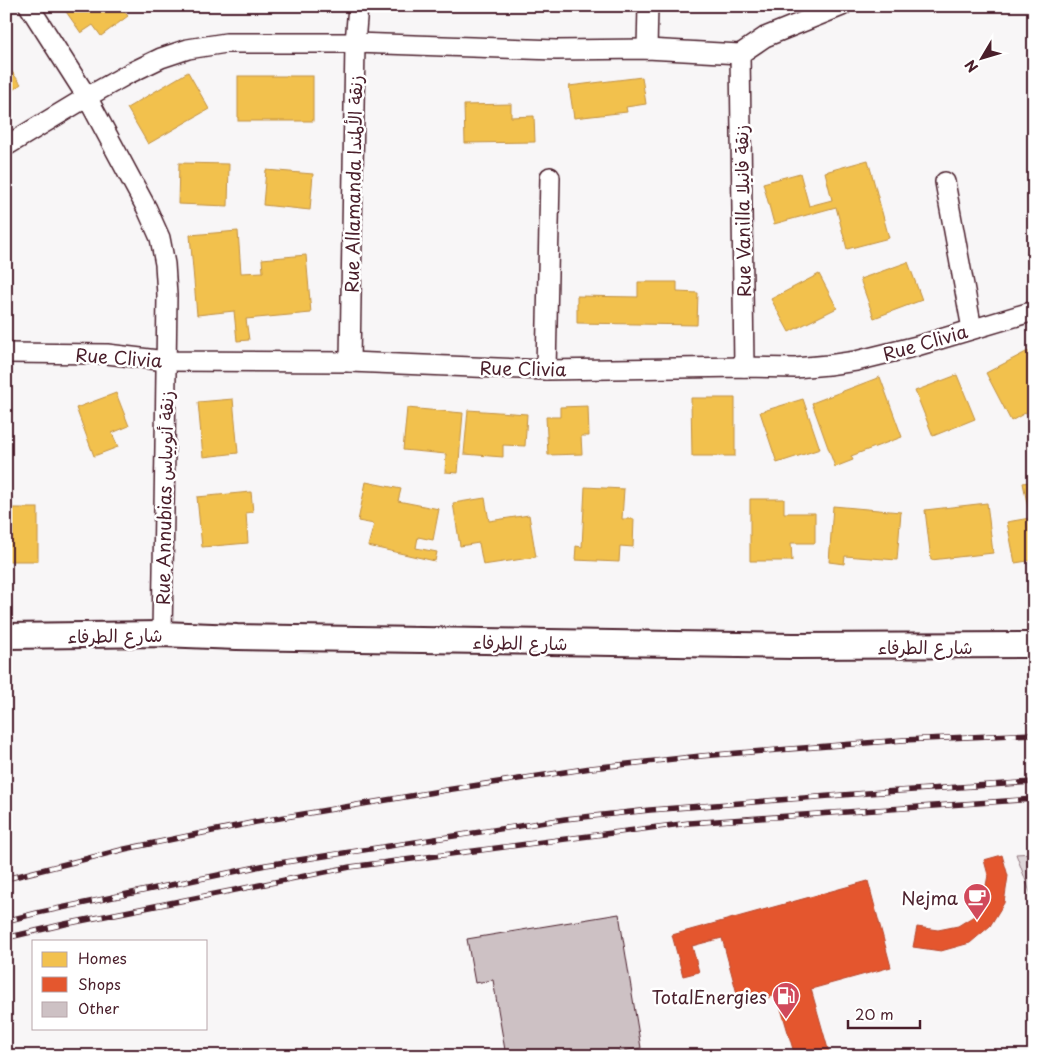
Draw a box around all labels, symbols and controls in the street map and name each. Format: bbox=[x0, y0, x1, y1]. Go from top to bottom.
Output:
north arrow bbox=[958, 32, 1008, 82]
text: N bbox=[960, 55, 983, 77]
street label: Rue Allamanda زنقة الألمندا bbox=[338, 75, 368, 293]
street label: Rue Vanilla زنقة فانيلا bbox=[727, 125, 757, 297]
street label: Rue Clivia bbox=[879, 317, 971, 367]
street label: Rue Clivia bbox=[75, 340, 164, 374]
street label: Rue Clivia bbox=[479, 354, 567, 382]
street label: Rue Annubias زنقة أنوبياس bbox=[149, 391, 179, 605]
street label: شارع الطرفاء bbox=[67, 621, 163, 649]
street label: شارع الطرفاء bbox=[472, 628, 568, 656]
street label: شارع الطرفاء bbox=[877, 633, 973, 660]
cafe icon: Nejma bbox=[962, 882, 992, 921]
place label: Nejma bbox=[901, 884, 959, 911]
legend bbox=[32, 940, 208, 1030]
text: Homes bbox=[78, 946, 127, 969]
text: Shops bbox=[78, 972, 121, 995]
fuel station icon: TotalEnergies bbox=[771, 981, 801, 1020]
place label: TotalEnergies bbox=[651, 983, 767, 1010]
text: Other bbox=[78, 996, 119, 1019]
scale bar bbox=[848, 997, 920, 1029]
text: 20 m bbox=[855, 1002, 894, 1025]

